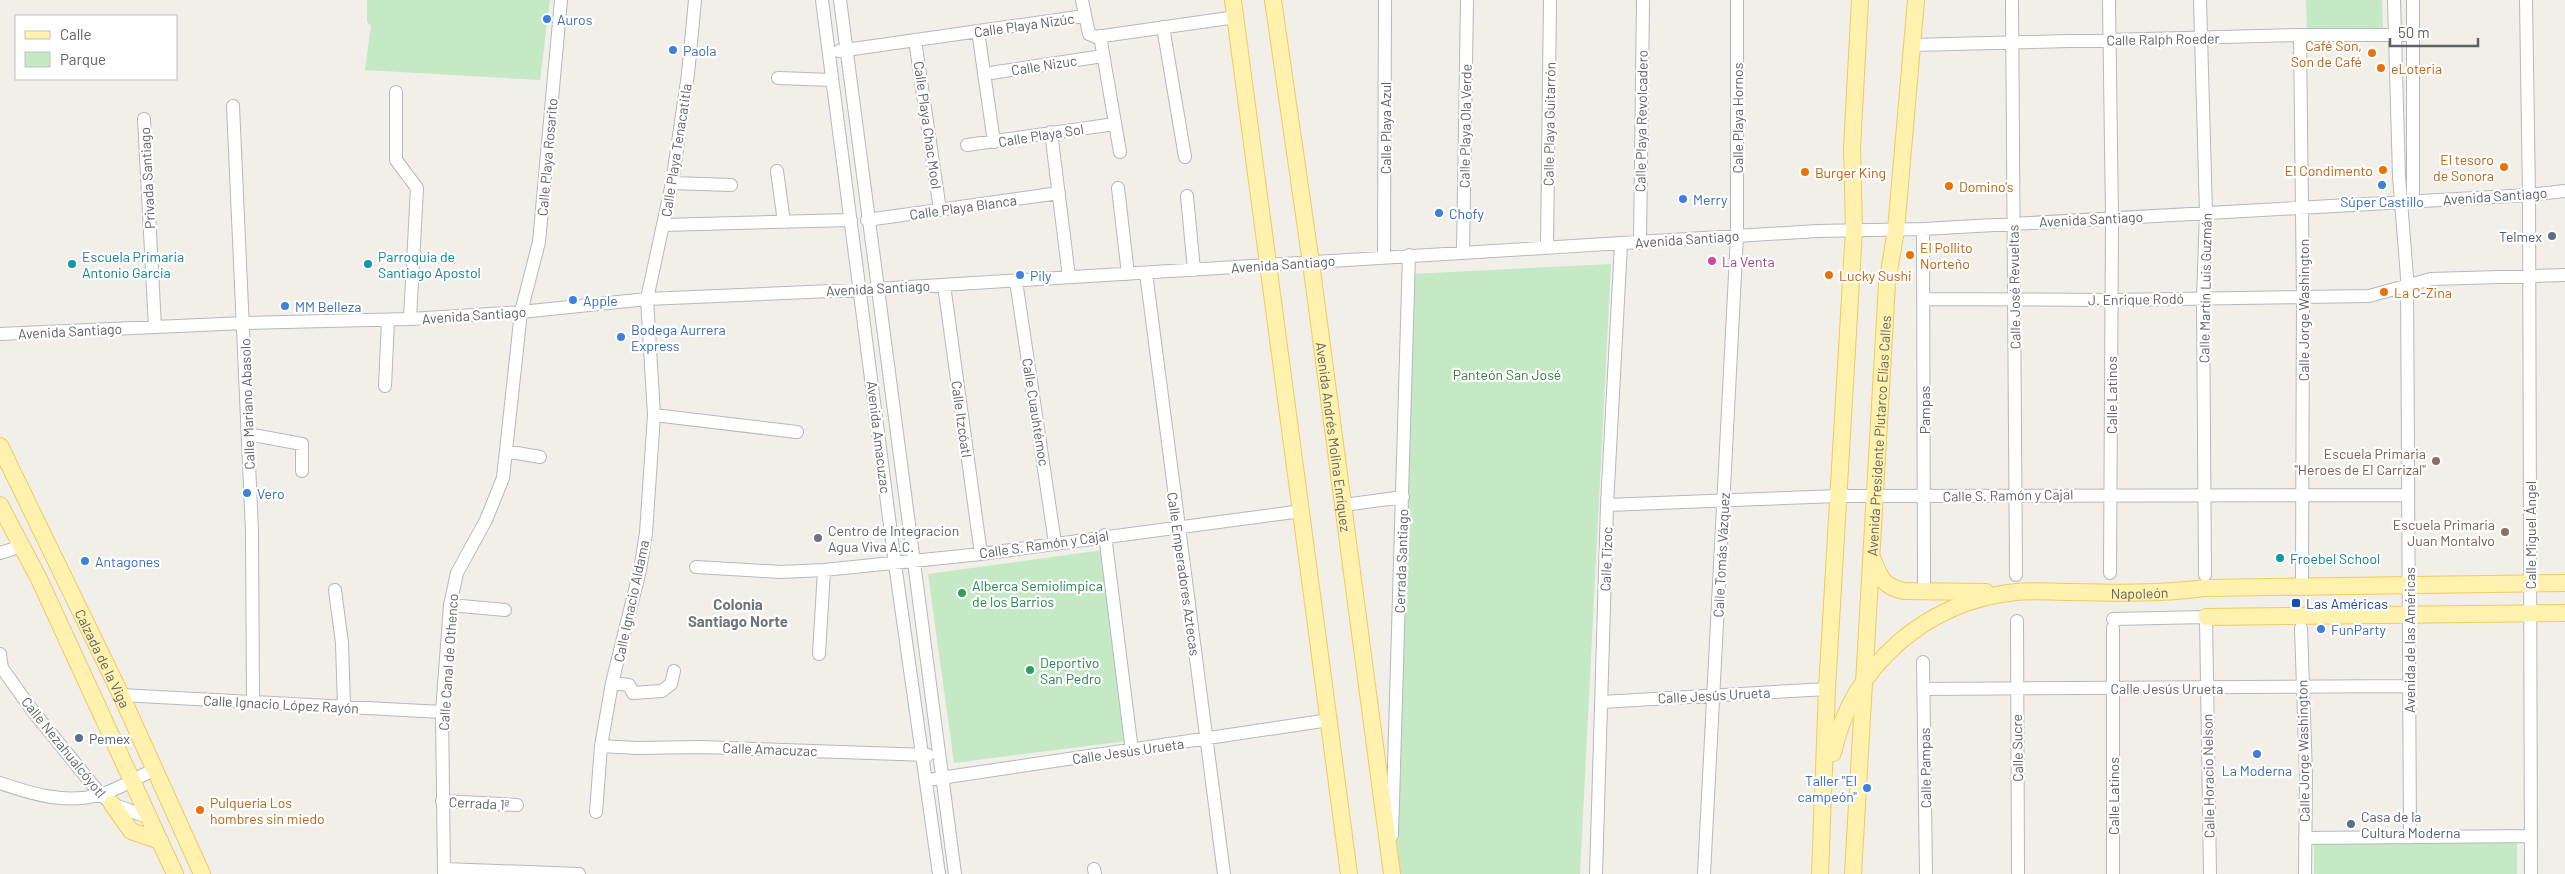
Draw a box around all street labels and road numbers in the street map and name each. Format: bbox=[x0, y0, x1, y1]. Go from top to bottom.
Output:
street label: Calle Playa Nizúc bbox=[973, 10, 1075, 40]
street label: Calle Ralph Roeder bbox=[2106, 30, 2220, 48]
street label: Calle Playa Revolcadero bbox=[1631, 50, 1651, 192]
street label: Calle Nizuc bbox=[1010, 51, 1078, 79]
street label: Calle Playa Chac Mool bbox=[911, 60, 945, 190]
street label: Calle Playa Guitarrón bbox=[1539, 62, 1559, 186]
street label: Calle Playa Hornos bbox=[1729, 62, 1746, 173]
street label: Calle Playa Ola Verde bbox=[1455, 64, 1475, 188]
street label: Calle Playa Tenacatitla bbox=[657, 82, 695, 218]
street label: Calle Playa Azul bbox=[1377, 82, 1394, 174]
street label: Calle Playa Rosarito bbox=[533, 97, 561, 217]
street label: Calle Playa Sol bbox=[997, 120, 1085, 150]
street label: Privada Santiago bbox=[136, 127, 158, 229]
street label: Avenida Santiago bbox=[2442, 184, 2548, 208]
street label: Calle Playa Blanca bbox=[908, 191, 1018, 223]
street label: Avenida Santiago bbox=[2038, 208, 2144, 230]
street label: Calle Martín Luis Guzmán bbox=[2195, 213, 2215, 363]
street label: Calle José Revueltas bbox=[2004, 224, 2024, 349]
street label: Avenida Santiago bbox=[1634, 227, 1740, 251]
street label: Calle Jorge Washington bbox=[2295, 239, 2312, 381]
street label: Avenida Santiago bbox=[1230, 252, 1336, 276]
street label: Avenida Santiago bbox=[825, 277, 931, 299]
street label: J. Enrique Rodó bbox=[2088, 290, 2184, 308]
street label: Avenida Santiago bbox=[421, 303, 527, 327]
street label: Avenida Presidente Plutarco Elías Calles bbox=[1863, 315, 1894, 557]
street label: Avenida Santiago bbox=[17, 320, 123, 342]
street label: Calle Mariano Abasolo bbox=[236, 338, 258, 470]
street label: Avenida Andrés Molina Enríquez bbox=[1313, 341, 1355, 533]
street label: Calle Latinos bbox=[2103, 356, 2120, 434]
street label: Calle Cuauhtémoc bbox=[1019, 357, 1053, 467]
street label: Avenida Amacuzac bbox=[864, 380, 894, 494]
street label: Calle Itzcóatl bbox=[948, 380, 976, 458]
street label: Pampas bbox=[1916, 385, 1933, 434]
street label: Calle Miguel Ángel bbox=[2522, 481, 2539, 589]
street label: Calle S. Ramón y Cajal bbox=[1943, 485, 2073, 505]
street label: Calle Emperadores Aztecas bbox=[1164, 491, 1204, 657]
street label: Calle Tomás Vázquez bbox=[1709, 492, 1733, 618]
street label: Cerrada Santiago bbox=[1391, 508, 1411, 614]
street label: Calle S. Ramón y Cajal bbox=[978, 526, 1110, 562]
street label: Calle Tizoc bbox=[1596, 526, 1616, 592]
street label: Calle Ignacio Aldama bbox=[610, 538, 652, 664]
street label: Avenida de las Américas bbox=[2401, 567, 2418, 713]
street label: Napoleón bbox=[2111, 583, 2169, 601]
street label: Calle Canal de Othenco bbox=[435, 593, 461, 731]
street label: Calzada de la Viga bbox=[72, 606, 134, 710]
street label: Calle Jesús Urueta bbox=[2111, 680, 2223, 697]
street label: Calle Jorge Washington bbox=[2293, 680, 2313, 822]
street label: Calle Jesús Urueta bbox=[1657, 684, 1771, 706]
street label: Calle Ignacio López Rayón bbox=[203, 691, 359, 717]
street label: Calle Nezahualcóyotl bbox=[18, 693, 110, 801]
street label: Calle Sucre bbox=[2008, 714, 2026, 782]
street label: Calle Horacio Nelson bbox=[2198, 714, 2218, 838]
street label: Calle Pampas bbox=[1916, 727, 1934, 809]
street label: Calle Jesús Urueta bbox=[1071, 735, 1185, 767]
street label: Calle Amacuzac bbox=[722, 739, 818, 759]
street label: Calle Latinos bbox=[2105, 757, 2122, 835]
street label: Cerrada 1ª bbox=[448, 793, 510, 813]

